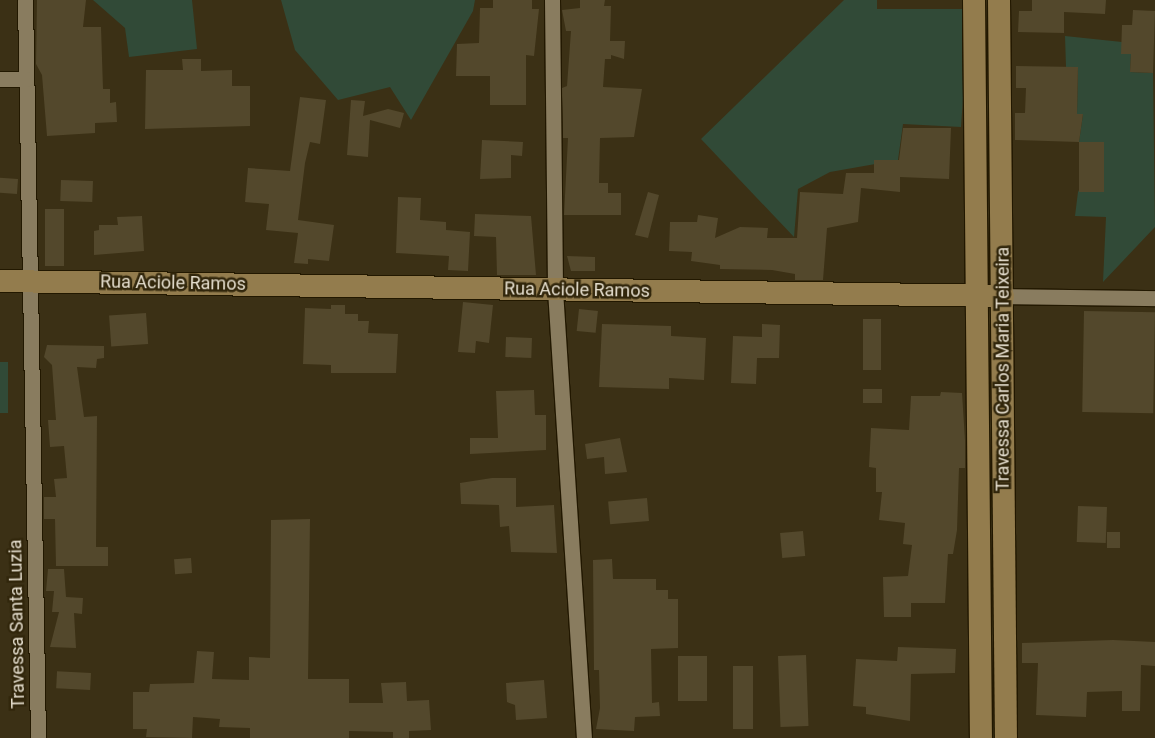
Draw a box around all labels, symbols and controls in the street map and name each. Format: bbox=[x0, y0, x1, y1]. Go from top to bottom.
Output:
street label: Travessa Carlos Maria Teixeira bbox=[992, 247, 1014, 491]
street label: Rua Aciole Ramos bbox=[100, 271, 246, 295]
street label: Rua Aciole Ramos bbox=[504, 278, 650, 302]
street label: Travessa Santa Luzia bbox=[5, 539, 29, 709]

